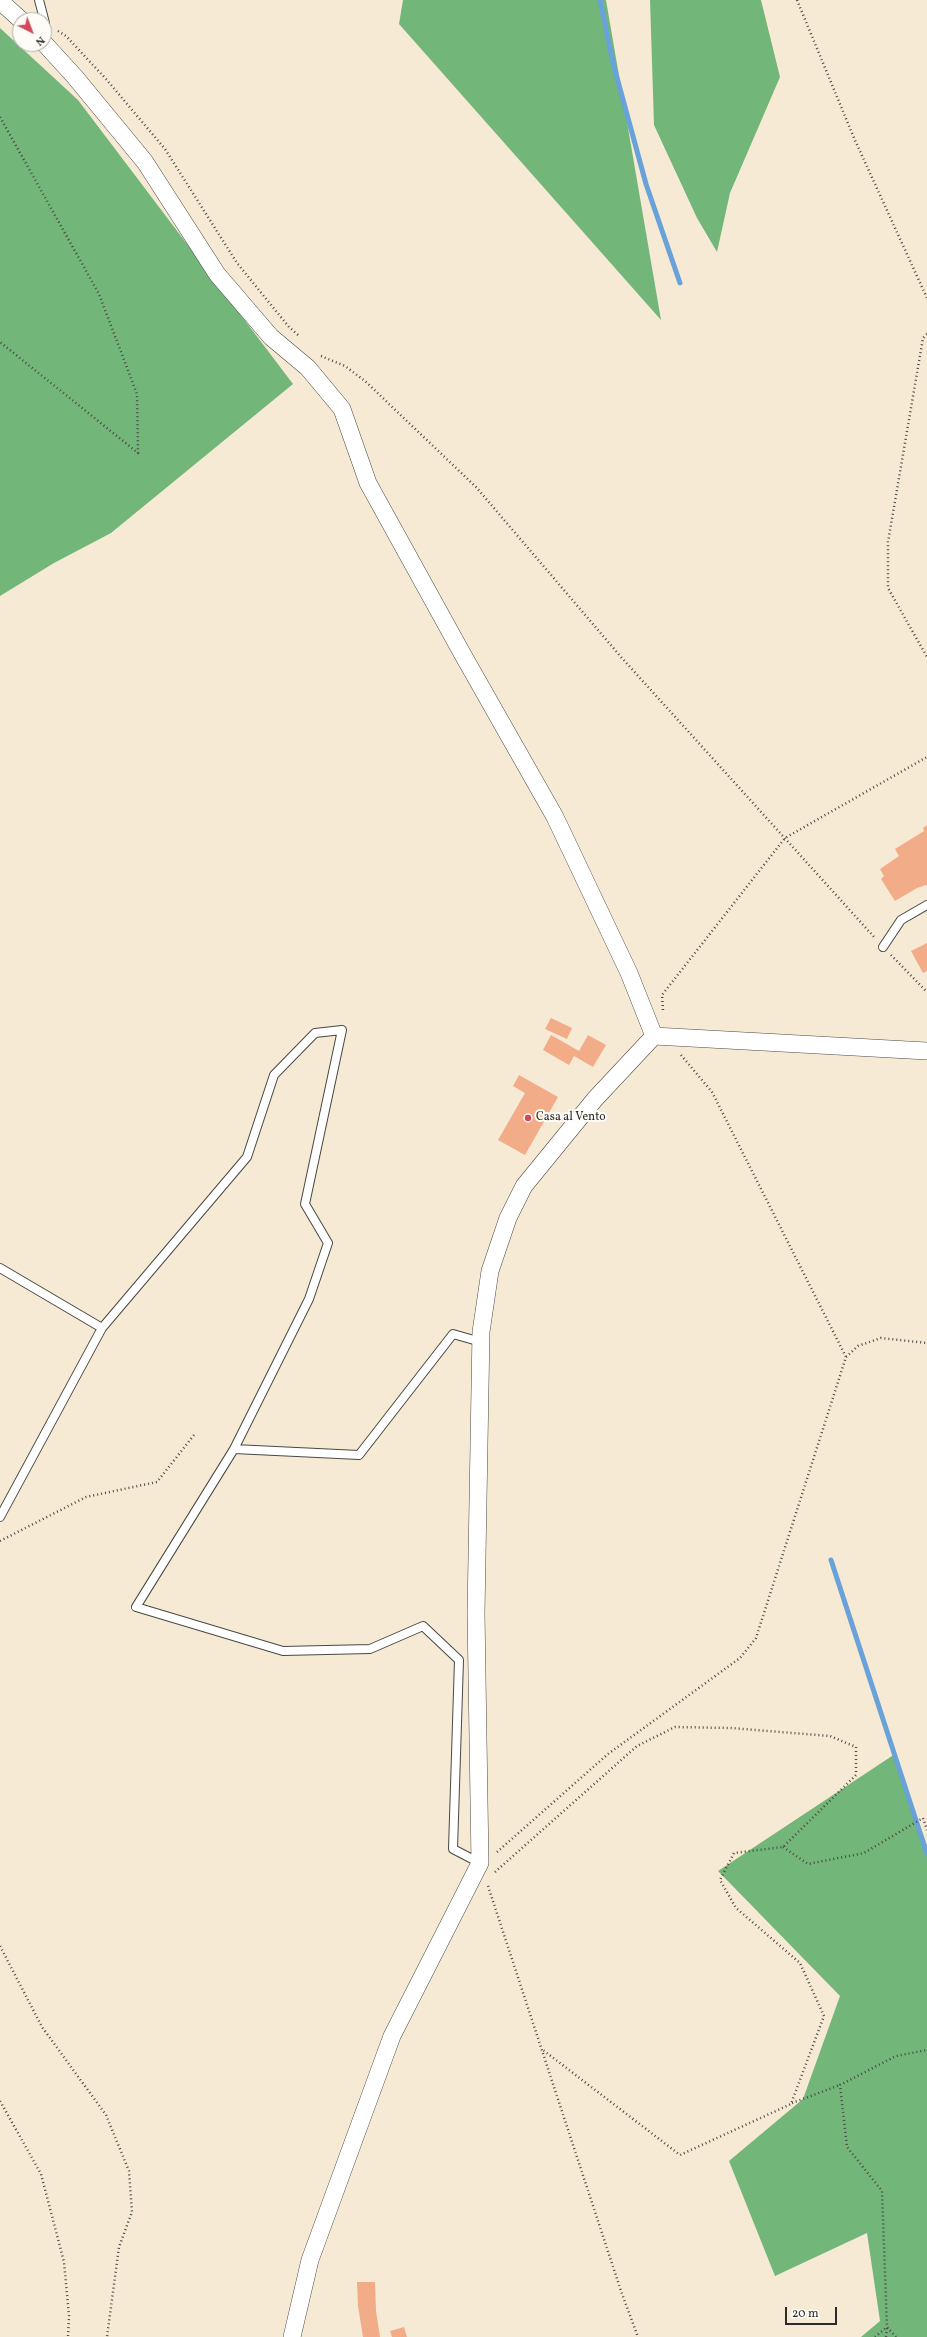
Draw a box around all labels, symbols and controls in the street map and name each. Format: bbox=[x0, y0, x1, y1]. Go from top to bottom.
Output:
north arrow bbox=[12, 12, 52, 52]
text: N bbox=[32, 32, 48, 49]
place label: Casa al Vento bbox=[536, 1111, 606, 1125]
marker: Casa al Vento bbox=[523, 1113, 533, 1123]
scale bar bbox=[787, 2299, 839, 2325]
text: 20 m bbox=[792, 2306, 819, 2322]

